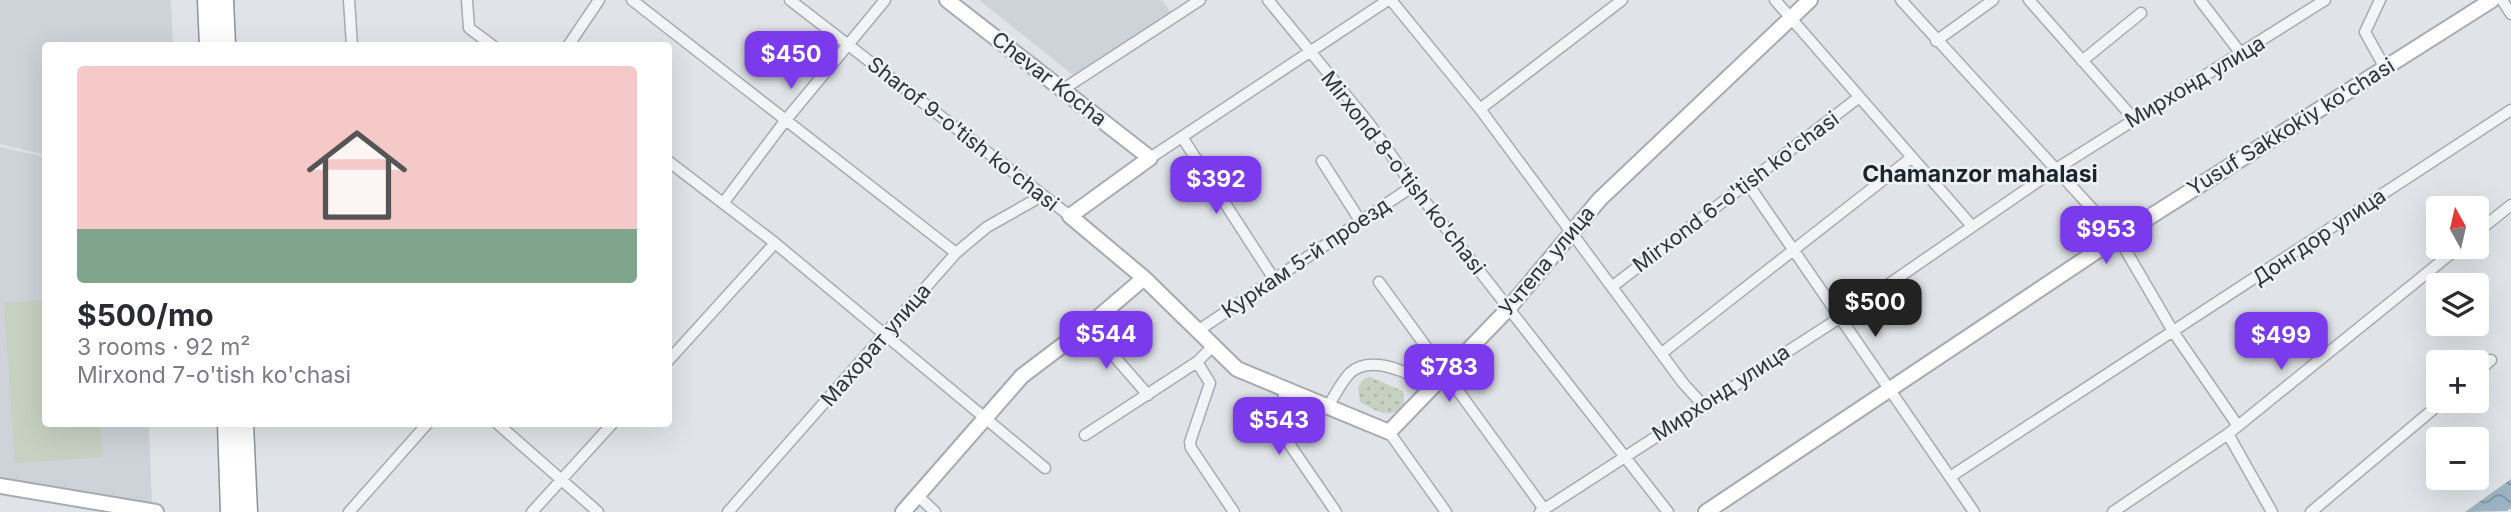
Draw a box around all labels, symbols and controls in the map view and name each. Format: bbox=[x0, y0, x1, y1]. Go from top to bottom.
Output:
street label: Chevar Kocha bbox=[987, 26, 1112, 131]
street label: Мирхонд улица bbox=[2120, 30, 2269, 133]
pin: $450 bbox=[750, 32, 832, 91]
text: $450 bbox=[761, 40, 821, 68]
street label: Sharof 9-o'tish ko'chasi bbox=[863, 51, 1064, 216]
street label: Yusuf Sakkokiy ko'chasi bbox=[2183, 53, 2399, 201]
street label: Mirxond 8-o'tish ko'chasi bbox=[1316, 66, 1491, 279]
street label: Mirxond 6-o'tish ko'chasi bbox=[1628, 106, 1844, 277]
icon: home bbox=[294, 112, 420, 238]
pin: $392 bbox=[1175, 156, 1257, 216]
district label: Chamanzor mahalasi bbox=[1862, 160, 2098, 188]
text: $392 bbox=[1186, 165, 1246, 193]
street label: Донгдор улица bbox=[2247, 183, 2390, 290]
street label: Куркам 5-й проезд bbox=[1217, 192, 1395, 323]
north arrow bbox=[2426, 196, 2488, 259]
map controls bbox=[2426, 196, 2489, 490]
street label: Учтепа улица bbox=[1494, 201, 1600, 321]
pin: $953 bbox=[2065, 206, 2147, 266]
text: $953 bbox=[2076, 215, 2136, 243]
button: layers bbox=[2426, 273, 2489, 336]
street label: Махорат улица bbox=[815, 278, 936, 411]
pin: $500 bbox=[1834, 280, 1916, 339]
text: $500 bbox=[1845, 288, 1905, 316]
text: $500/mo bbox=[77, 297, 214, 333]
pin: $544 bbox=[1065, 312, 1147, 371]
pin: $499 bbox=[2240, 312, 2322, 372]
text: $544 bbox=[1076, 320, 1136, 348]
text: $499 bbox=[2251, 321, 2311, 349]
text: 3 rooms · 92 m² bbox=[77, 333, 250, 361]
street label: Мирхонд улица bbox=[1647, 339, 1794, 446]
pin: $783 bbox=[1408, 344, 1490, 404]
button: + bbox=[2426, 350, 2489, 413]
text: $783 bbox=[1420, 353, 1478, 381]
text: Mirxond 7-o'tish ko'chasi bbox=[77, 361, 351, 389]
pin: $543 bbox=[1238, 398, 1320, 457]
text: $543 bbox=[1249, 406, 1309, 434]
button: − bbox=[2426, 427, 2489, 490]

